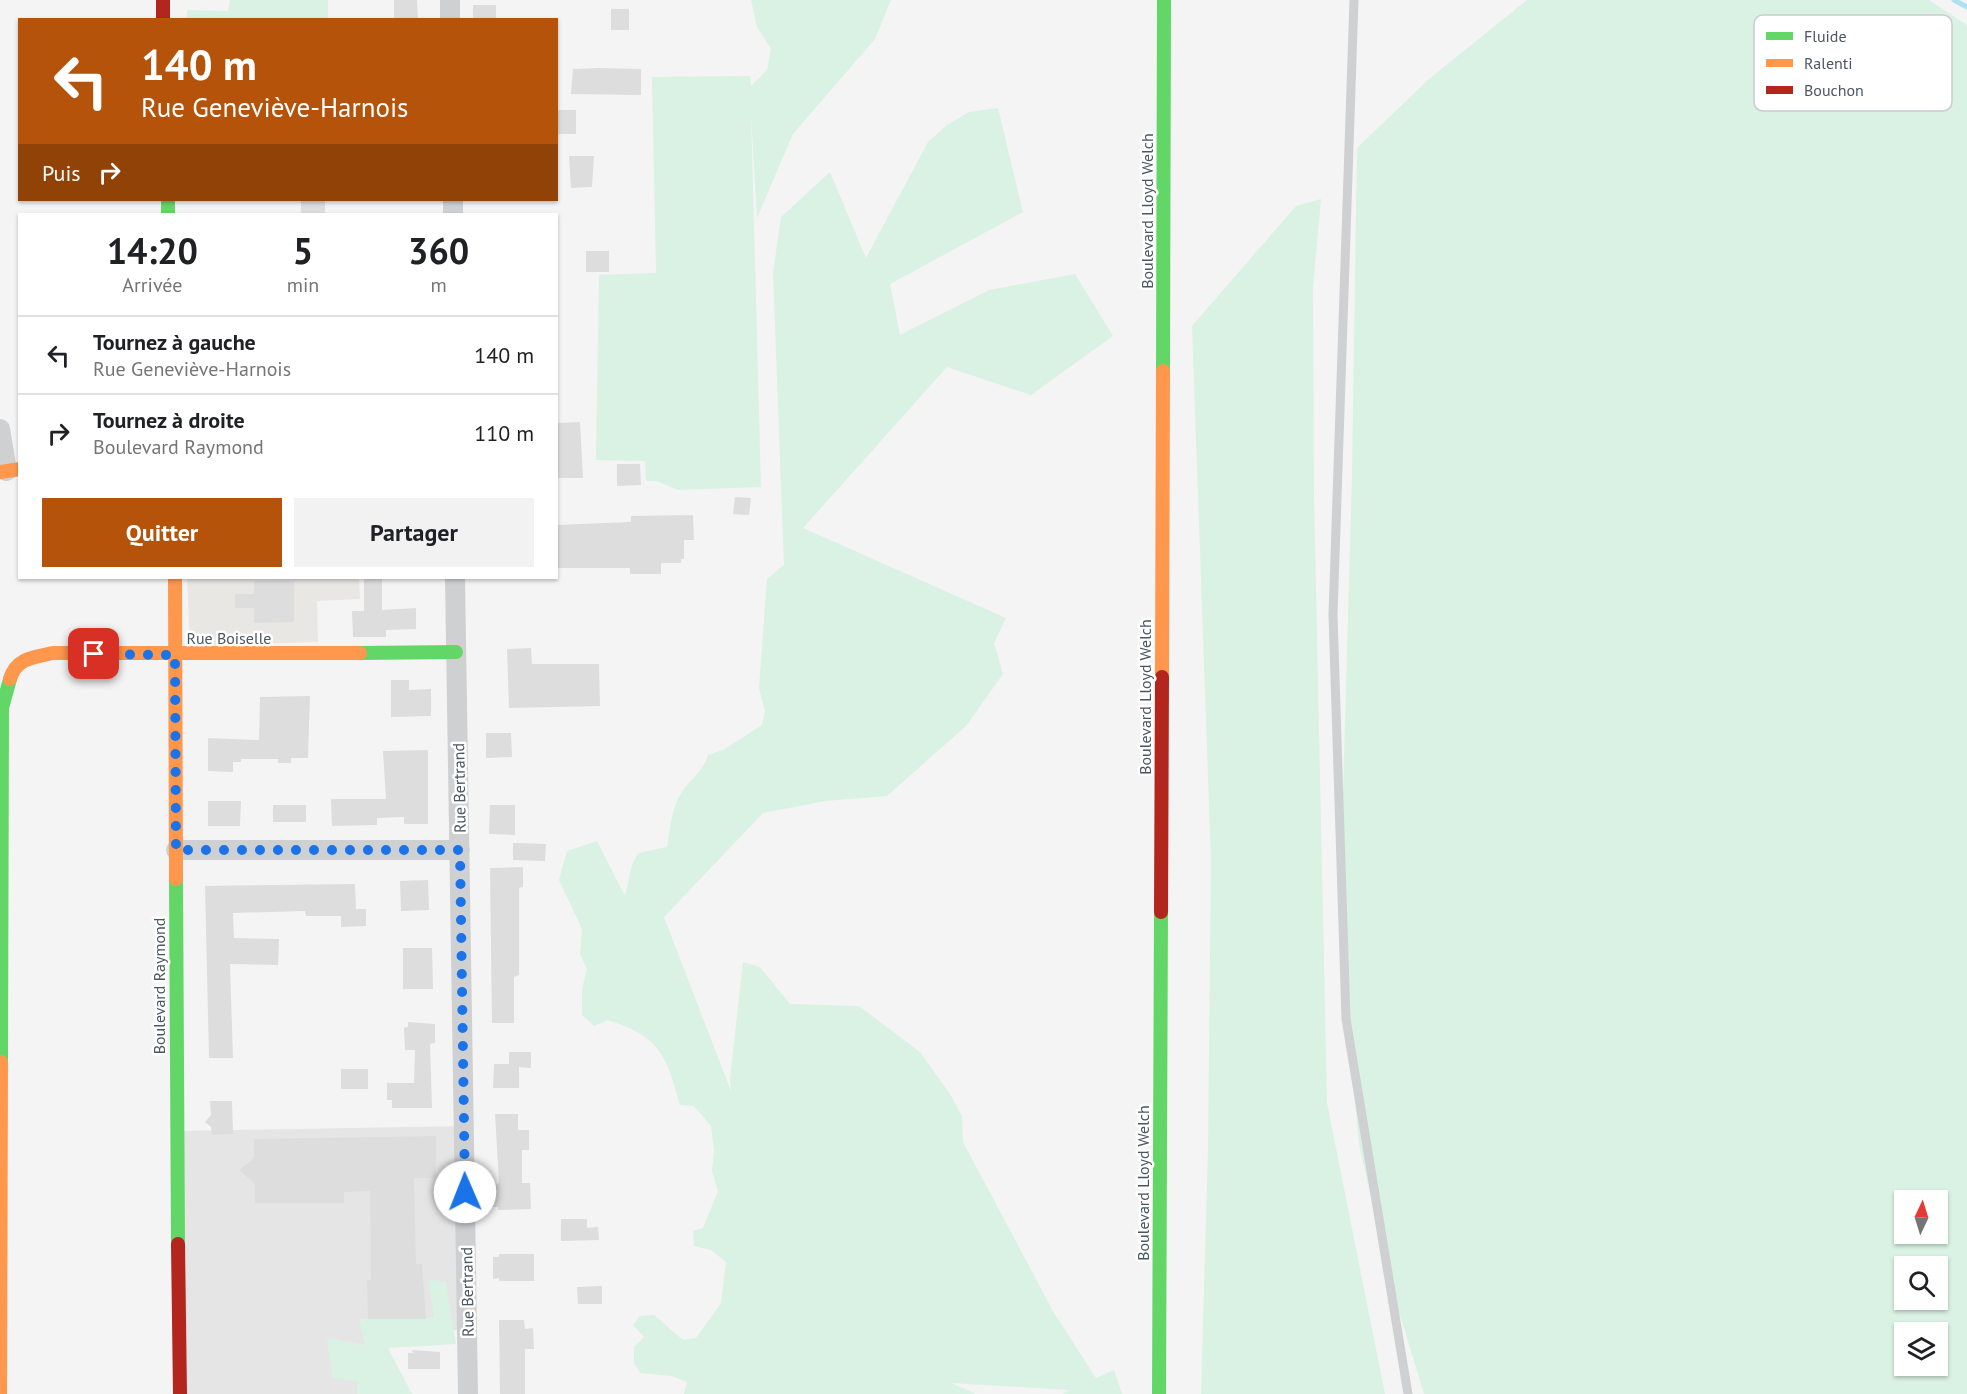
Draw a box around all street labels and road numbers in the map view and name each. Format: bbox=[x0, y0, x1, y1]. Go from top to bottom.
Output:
street label: Boulevard Lloyd Welch bbox=[1137, 133, 1157, 289]
street label: Boulevard Lloyd Welch bbox=[1135, 619, 1155, 775]
street label: Rue Boiselle bbox=[187, 628, 271, 648]
street label: Rue Bertrand bbox=[448, 743, 470, 833]
street label: Boulevard Raymond bbox=[149, 918, 169, 1054]
street label: Boulevard Lloyd Welch bbox=[1133, 1105, 1153, 1261]
street label: Rue Bertrand bbox=[456, 1247, 478, 1337]

